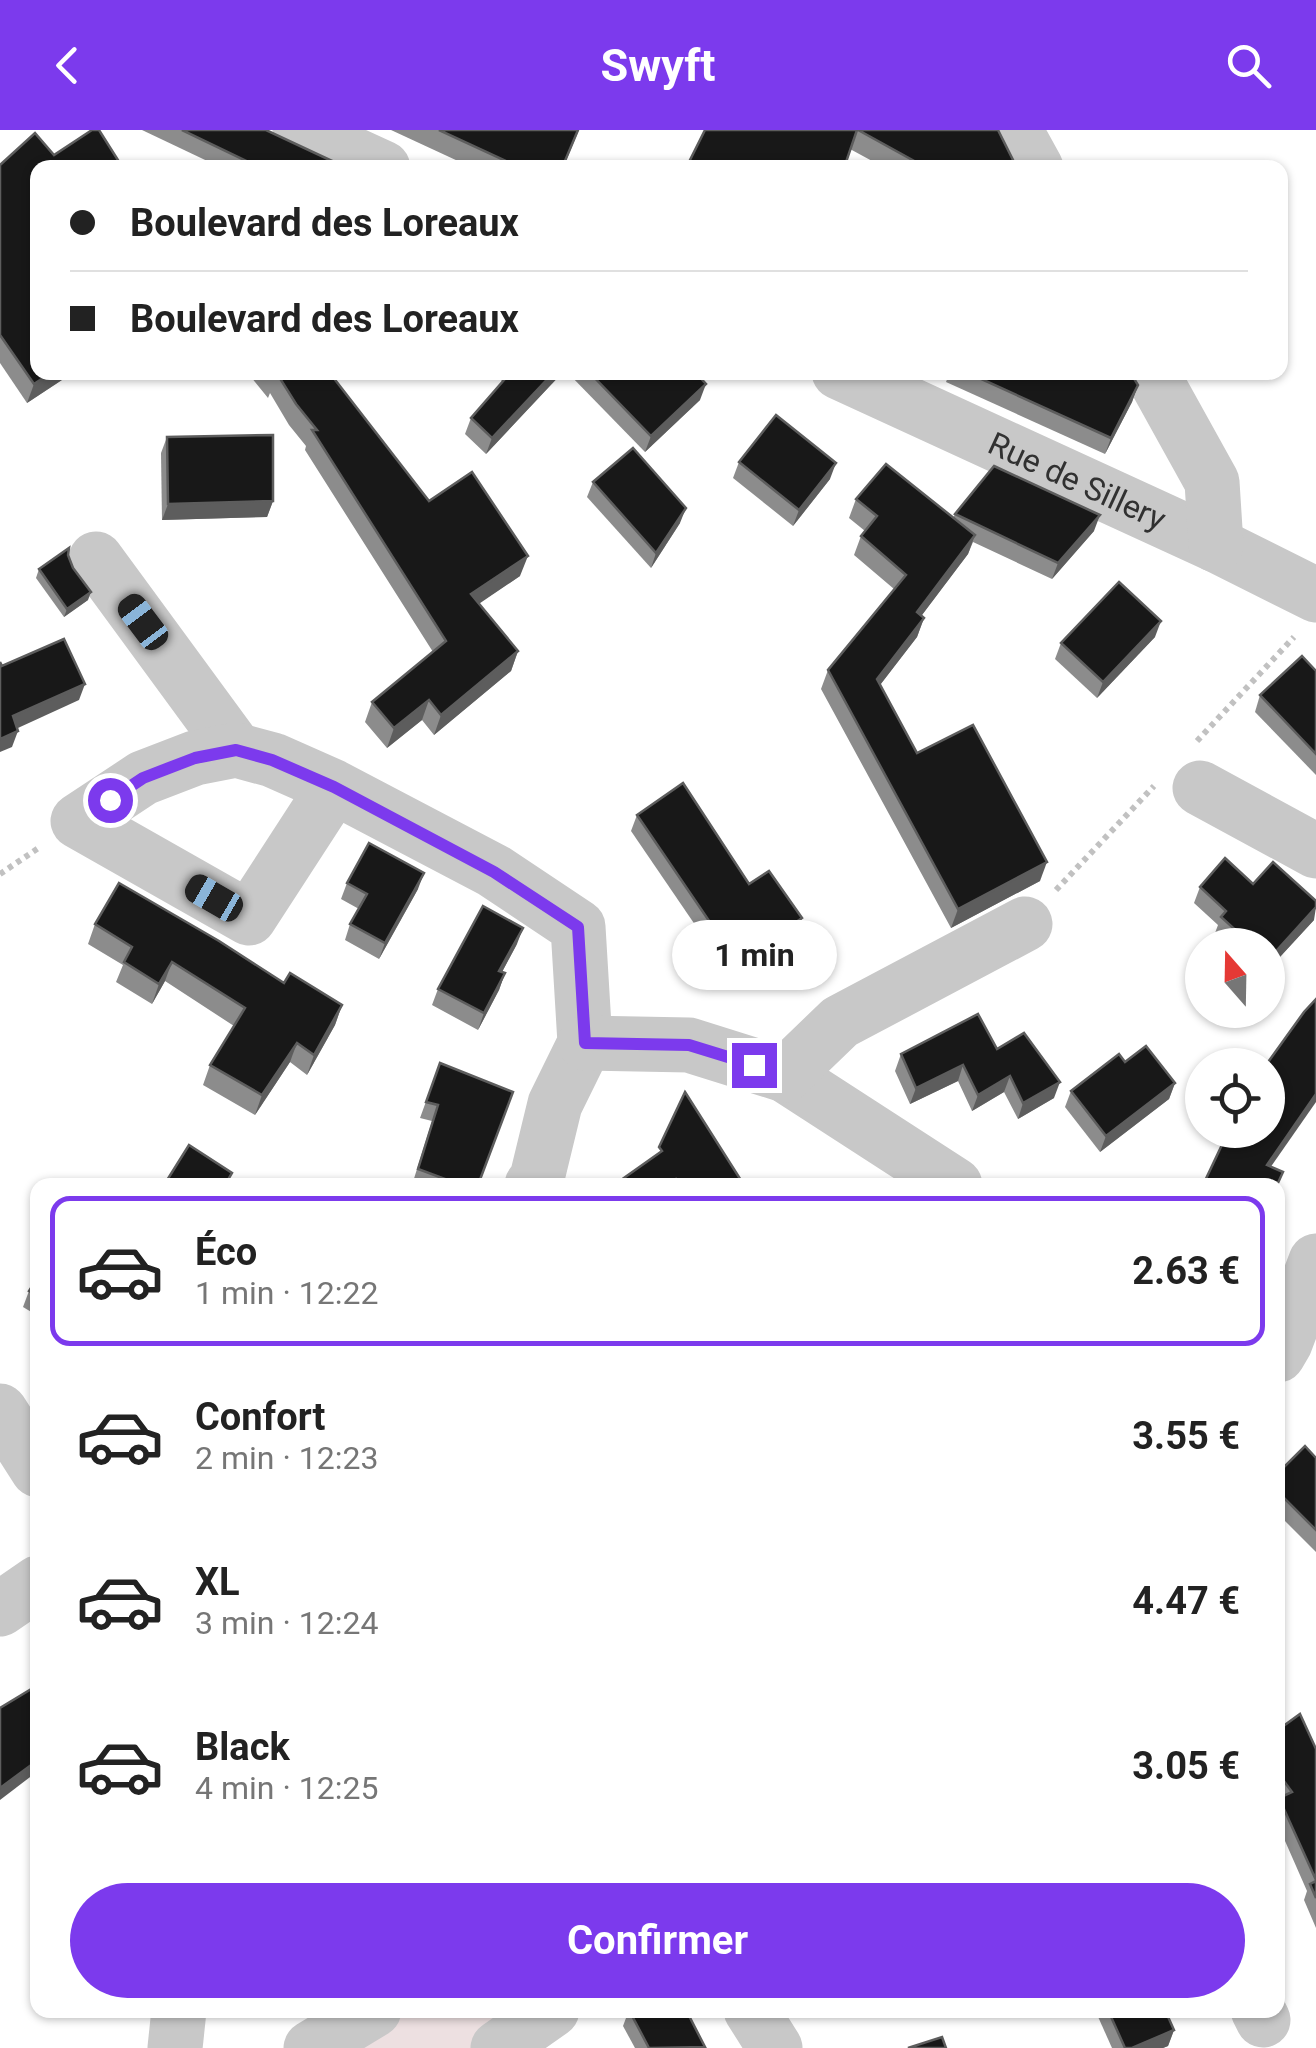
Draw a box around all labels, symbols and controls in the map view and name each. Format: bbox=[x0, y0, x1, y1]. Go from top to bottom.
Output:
icon: back bbox=[40, 38, 95, 93]
icon: search bbox=[1221, 38, 1276, 93]
text: Swyft bbox=[600, 39, 716, 92]
text: Boulevard des Loreaux bbox=[130, 201, 519, 245]
text: Boulevard des Loreaux bbox=[130, 297, 519, 341]
street label: Rue de Sillery bbox=[982, 424, 1172, 538]
car bbox=[113, 589, 173, 655]
route start bbox=[88, 778, 133, 823]
car bbox=[181, 870, 247, 926]
callout: 1 min bbox=[672, 920, 836, 990]
north arrow bbox=[1185, 928, 1285, 1028]
map controls bbox=[1185, 928, 1285, 1148]
text: 1 min bbox=[714, 936, 795, 974]
route end bbox=[732, 1043, 777, 1088]
button: locate bbox=[1185, 1048, 1285, 1148]
icon: car bbox=[75, 1226, 165, 1316]
text: Éco bbox=[195, 1230, 257, 1274]
text: 2.63 € bbox=[1132, 1249, 1240, 1293]
text: 1 min · 12:22 bbox=[195, 1274, 378, 1312]
icon: car bbox=[75, 1391, 165, 1481]
text: Confort bbox=[195, 1395, 325, 1439]
text: 3.55 € bbox=[1132, 1414, 1240, 1458]
text: 2 min · 12:23 bbox=[195, 1439, 378, 1477]
icon: car bbox=[75, 1556, 165, 1646]
text: XL bbox=[195, 1560, 240, 1604]
text: 4.47 € bbox=[1132, 1579, 1240, 1623]
text: 3 min · 12:24 bbox=[195, 1604, 378, 1642]
icon: car bbox=[75, 1721, 165, 1811]
text: Black bbox=[195, 1725, 290, 1769]
text: 3.05 € bbox=[1132, 1744, 1240, 1788]
text: 4 min · 12:25 bbox=[195, 1769, 378, 1807]
button: Confirmer bbox=[70, 1883, 1245, 1998]

